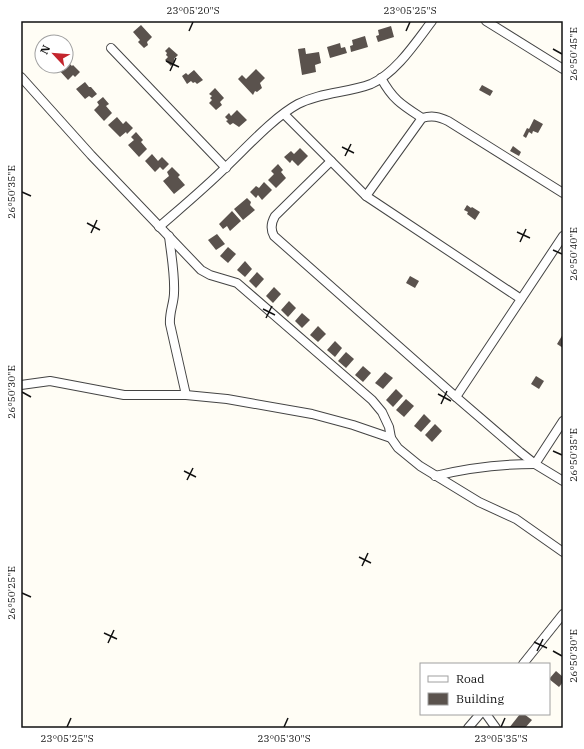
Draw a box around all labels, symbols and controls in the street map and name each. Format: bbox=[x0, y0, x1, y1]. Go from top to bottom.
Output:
text: 23°05'20"S bbox=[166, 4, 220, 17]
text: 23°05'25"S bbox=[383, 4, 437, 17]
text: 26°50'45"E bbox=[567, 27, 580, 81]
north arrow bbox=[34, 34, 74, 74]
text: N bbox=[37, 42, 53, 57]
text: 26°50'35"E bbox=[5, 165, 18, 219]
text: 26°50'40"E bbox=[567, 227, 580, 281]
text: 26°50'30"E bbox=[5, 365, 18, 419]
text: 26°50'35"E bbox=[567, 428, 580, 482]
text: 26°50'25"E bbox=[5, 566, 18, 620]
text: 26°50'30"E bbox=[567, 629, 580, 683]
legend bbox=[420, 663, 550, 715]
text: Road bbox=[456, 671, 485, 686]
text: Building bbox=[456, 691, 504, 706]
text: 23°05'25"S bbox=[40, 732, 94, 745]
text: 23°05'30"S bbox=[257, 732, 311, 745]
text: 23°05'35"S bbox=[474, 732, 528, 745]

